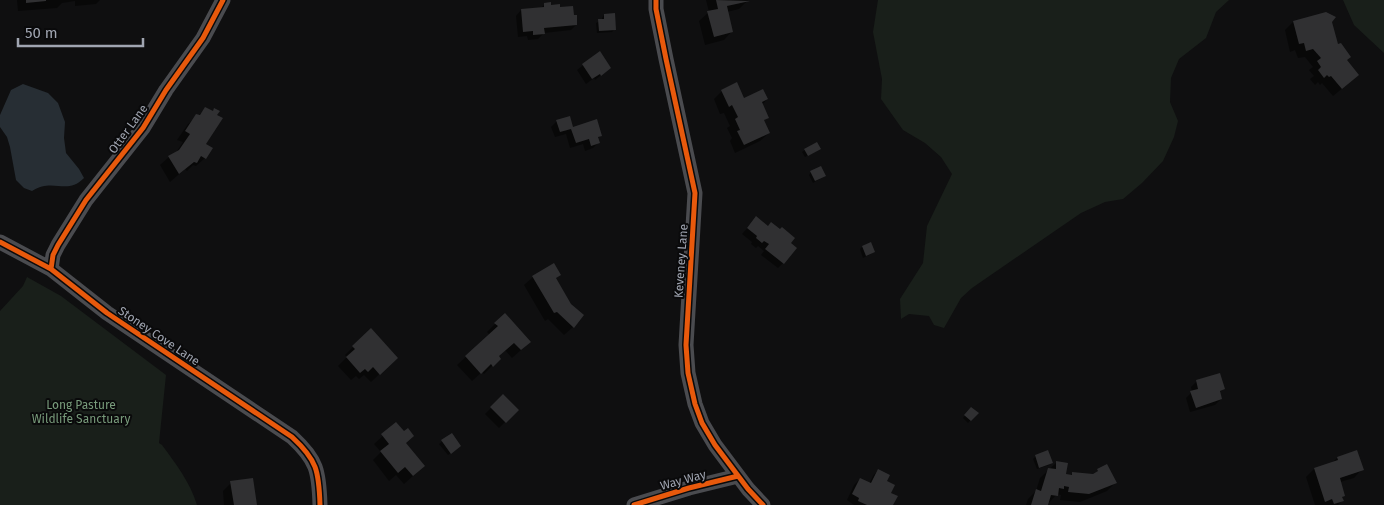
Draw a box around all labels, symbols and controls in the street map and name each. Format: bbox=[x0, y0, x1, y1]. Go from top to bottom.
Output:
scale bar bbox=[18, 15, 142, 47]
text: 50 m bbox=[25, 24, 58, 42]
street label: Otter Lane bbox=[106, 102, 150, 156]
street label: Keveney Lane bbox=[671, 223, 691, 299]
street label: Stoney Cove Lane bbox=[116, 304, 202, 368]
park label: Long Pasture Wildlife Sanctuary bbox=[32, 398, 130, 426]
street label: Way Way bbox=[659, 467, 707, 493]

